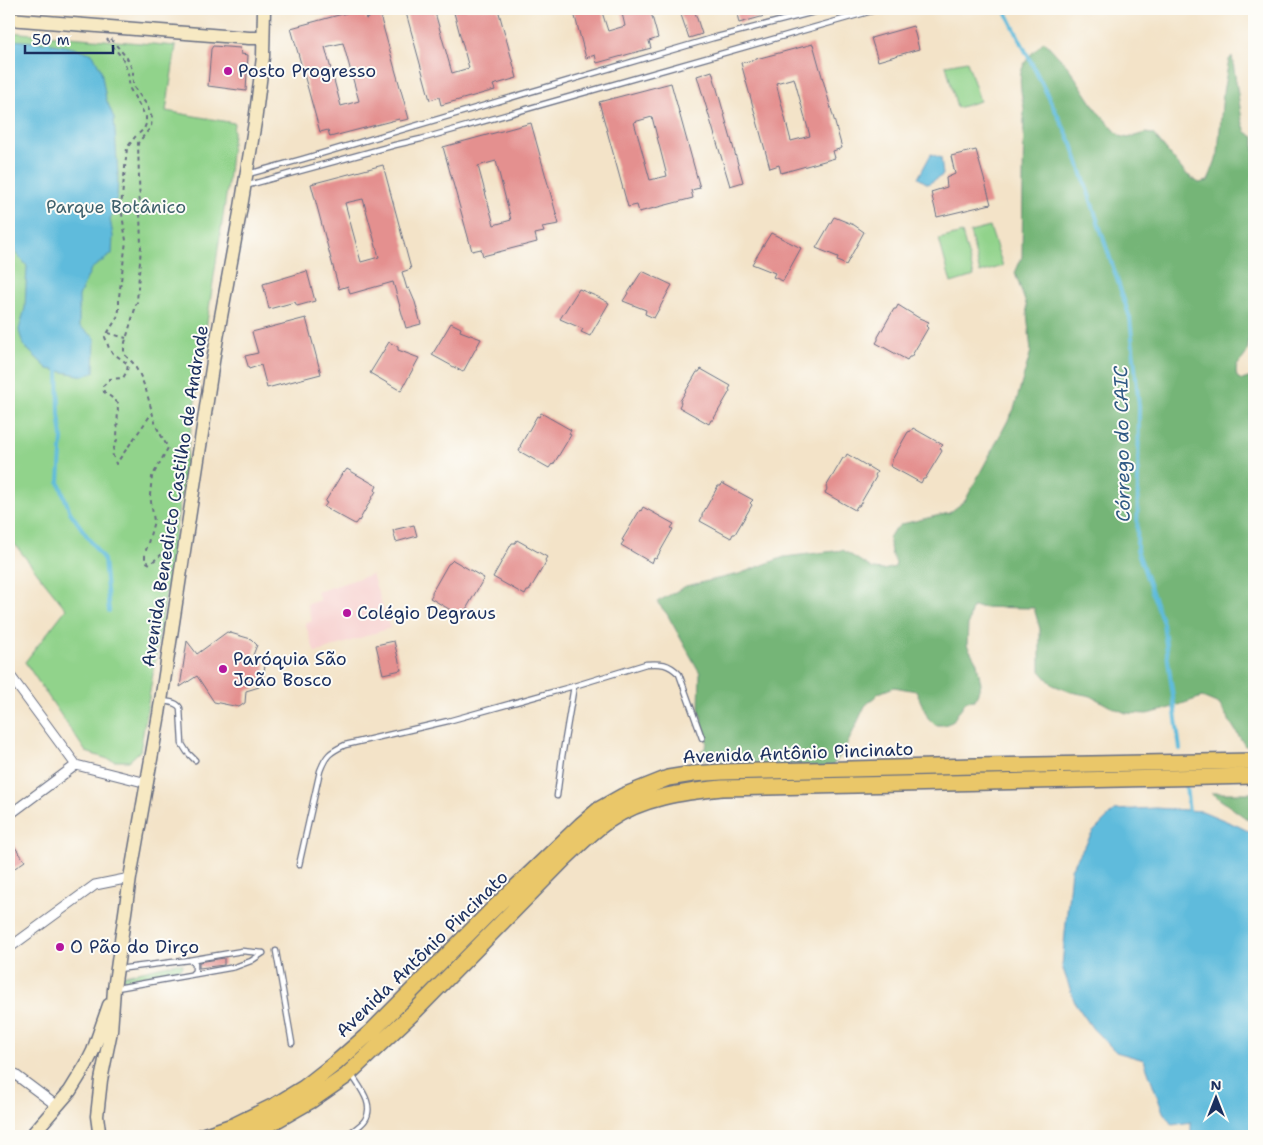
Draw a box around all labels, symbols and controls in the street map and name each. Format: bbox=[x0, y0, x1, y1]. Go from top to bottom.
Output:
scale bar bbox=[25, 22, 112, 54]
text: 50 m bbox=[32, 30, 70, 50]
place label: Posto Progresso bbox=[238, 59, 376, 83]
marker: Posto Progresso bbox=[222, 65, 234, 77]
park label: Parque Botânico bbox=[46, 195, 186, 219]
street label: Avenida Benedicto Castilho de Andrade bbox=[136, 323, 214, 669]
water label: Córrego do CAIC bbox=[1108, 365, 1136, 522]
place label: Colégio Degraus bbox=[357, 601, 496, 625]
marker: Colégio Degraus bbox=[341, 607, 353, 619]
place label: Paróquia São João Bosco bbox=[233, 647, 347, 692]
marker: Paróquia São João Bosco bbox=[217, 663, 229, 675]
street label: Avenida Antônio Pincinato bbox=[682, 737, 914, 769]
street label: Avenida Antônio Pincinato bbox=[331, 865, 513, 1043]
place label: O Pão do Dirço bbox=[70, 935, 199, 959]
marker: O Pão do Dirço bbox=[54, 941, 66, 953]
north arrow bbox=[1190, 1072, 1240, 1122]
text: N bbox=[1210, 1076, 1222, 1094]

